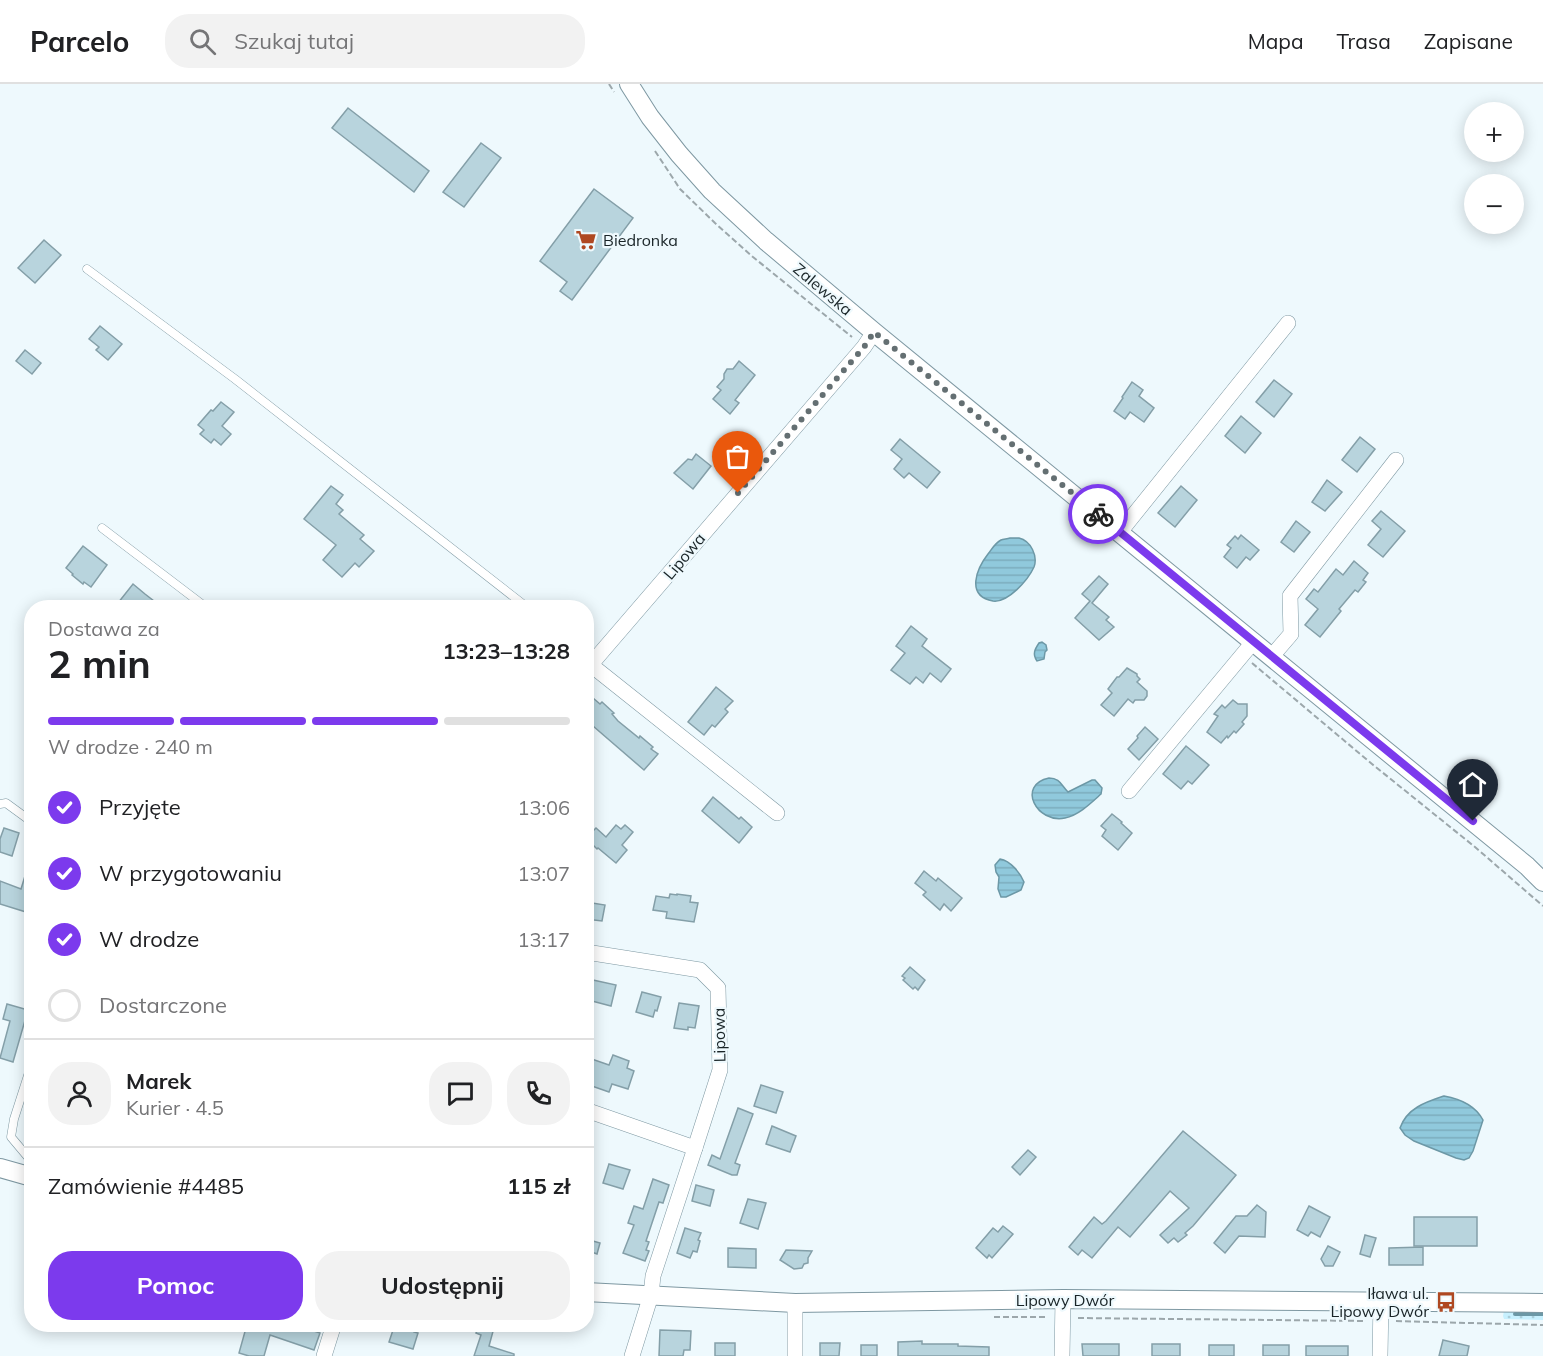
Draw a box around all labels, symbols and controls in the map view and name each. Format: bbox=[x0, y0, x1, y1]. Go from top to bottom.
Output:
search box bbox=[165, 14, 585, 68]
text: Parcelo bbox=[30, 24, 129, 59]
icon: search bbox=[186, 25, 219, 58]
text: Szukaj tutaj bbox=[234, 27, 354, 55]
text: Mapa bbox=[1248, 28, 1304, 54]
text: Trasa bbox=[1337, 28, 1391, 54]
text: Zapisane bbox=[1424, 28, 1513, 54]
map controls bbox=[1464, 102, 1524, 234]
button: + bbox=[1464, 102, 1524, 162]
button: − bbox=[1464, 174, 1524, 234]
supermarket icon: Biedronka bbox=[574, 228, 598, 252]
place label: Biedronka bbox=[603, 230, 678, 250]
street label: Zalewska bbox=[789, 259, 857, 319]
pin bbox=[712, 431, 763, 493]
icon: bag bbox=[721, 440, 754, 473]
courier bbox=[1068, 484, 1128, 544]
icon: bike bbox=[1082, 498, 1115, 531]
street label: Lipowa bbox=[659, 529, 709, 583]
text: Dostawa za bbox=[48, 616, 160, 641]
text: 13:23–13:28 bbox=[442, 637, 570, 665]
text: 2 min bbox=[48, 639, 151, 688]
text: W drodze · 240 m bbox=[48, 734, 213, 759]
pin bbox=[1447, 759, 1498, 821]
icon: home bbox=[1456, 768, 1489, 801]
icon: check bbox=[48, 791, 81, 824]
text: Przyjęte bbox=[99, 793, 181, 821]
text: 13:06 bbox=[517, 795, 570, 820]
icon: check bbox=[48, 857, 81, 890]
text: W przygotowaniu bbox=[99, 859, 282, 887]
text: 13:07 bbox=[517, 861, 570, 886]
icon: check bbox=[48, 923, 81, 956]
text: W drodze bbox=[99, 925, 199, 953]
text: 13:17 bbox=[517, 927, 570, 952]
text: Dostarczone bbox=[99, 991, 227, 1019]
street label: Lipowa bbox=[709, 1008, 729, 1062]
button: person bbox=[48, 1062, 111, 1125]
button: chat bbox=[429, 1062, 492, 1125]
button: phone bbox=[507, 1062, 570, 1125]
text: Marek bbox=[126, 1067, 191, 1095]
text: Kurier · 4.5 bbox=[126, 1095, 224, 1120]
text: Zamówienie #4485 bbox=[48, 1172, 244, 1200]
text: 115 zł bbox=[507, 1172, 570, 1200]
button: Pomoc bbox=[48, 1251, 303, 1320]
button: Udostępnij bbox=[315, 1251, 570, 1320]
place label: Iława ul. Lipowy Dwór bbox=[1330, 1283, 1429, 1321]
street label: Lipowy Dwór bbox=[1016, 1290, 1114, 1310]
bus stop icon: Iława ul. Lipowy Dwór bbox=[1434, 1290, 1458, 1314]

